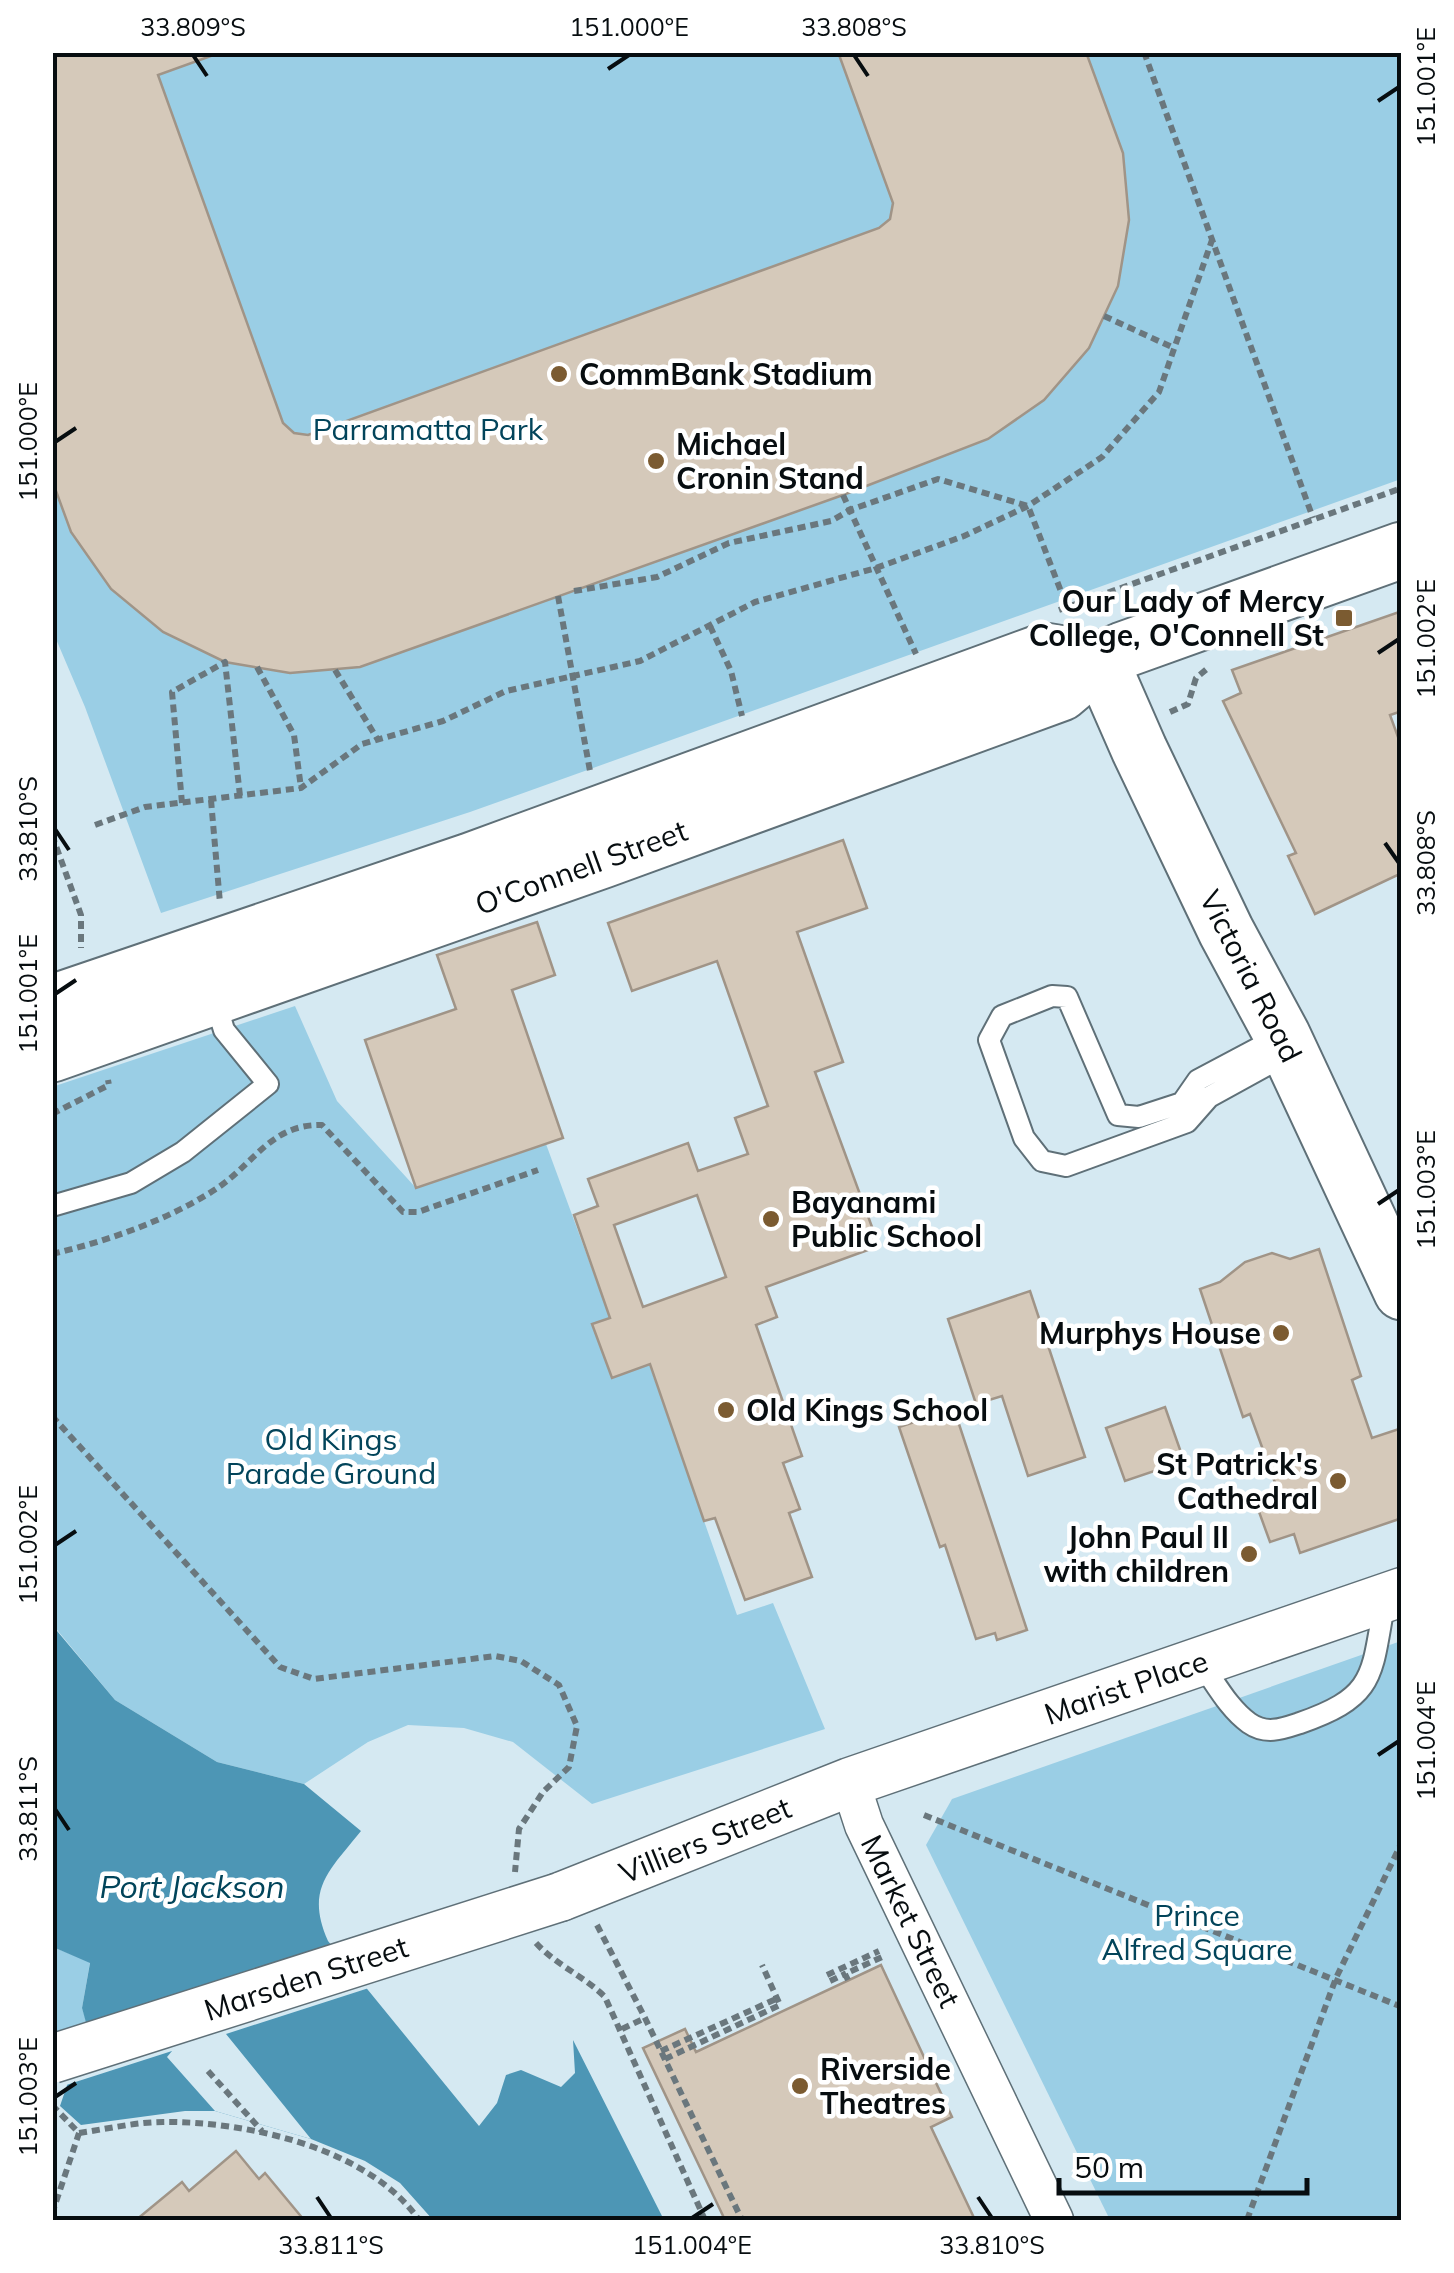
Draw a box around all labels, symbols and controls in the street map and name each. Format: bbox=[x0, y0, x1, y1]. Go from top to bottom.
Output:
text: 33.809°S bbox=[140, 11, 246, 42]
text: 151.000°E bbox=[569, 11, 689, 42]
text: 33.808°S bbox=[801, 11, 907, 42]
text: 151.001°E bbox=[1410, 27, 1441, 147]
place label: CommBank Stadium bbox=[579, 355, 873, 393]
marker: CommBank Stadium bbox=[548, 363, 570, 385]
text: 151.000°E bbox=[12, 382, 43, 502]
park label: Parramatta Park bbox=[313, 410, 544, 448]
place label: Michael Cronin Stand bbox=[676, 425, 864, 497]
marker: Michael Cronin Stand bbox=[645, 450, 667, 472]
text: 151.002°E bbox=[1410, 579, 1441, 699]
place label: Our Lady of Mercy College, O'Connell St bbox=[1029, 582, 1325, 654]
marker: Our Lady of Mercy College, O'Connell St bbox=[1333, 607, 1355, 629]
text: 33.810°S bbox=[12, 776, 43, 882]
text: 33.808°S bbox=[1410, 810, 1441, 916]
street label: O'Connell Street bbox=[470, 811, 692, 923]
street label: Victoria Road bbox=[1191, 884, 1311, 1068]
text: 151.001°E bbox=[12, 934, 43, 1054]
text: 151.003°E bbox=[1410, 1130, 1441, 1250]
place label: Bayanami Public School bbox=[791, 1183, 982, 1255]
marker: Bayanami Public School bbox=[760, 1208, 782, 1230]
place label: Murphys House bbox=[1039, 1314, 1261, 1352]
marker: Murphys House bbox=[1270, 1322, 1292, 1344]
place label: Old Kings School bbox=[746, 1391, 988, 1429]
marker: Old Kings School bbox=[715, 1399, 737, 1421]
park label: Old Kings Parade Ground bbox=[226, 1420, 436, 1492]
place label: St Patrick's Cathedral bbox=[1156, 1445, 1318, 1517]
marker: St Patrick's Cathedral bbox=[1327, 1470, 1349, 1492]
text: 151.002°E bbox=[12, 1485, 43, 1605]
place label: John Paul II with children bbox=[1043, 1518, 1229, 1590]
marker: John Paul II with children bbox=[1238, 1543, 1260, 1565]
street label: Marist Place bbox=[1039, 1641, 1213, 1733]
text: 151.004°E bbox=[1410, 1681, 1441, 1801]
text: 33.811°S bbox=[12, 1756, 43, 1862]
street label: Villiers Street bbox=[613, 1788, 797, 1892]
street label: Market Street bbox=[853, 1828, 969, 2014]
water label: Port Jackson bbox=[99, 1866, 285, 1906]
park label: Prince Alfred Square bbox=[1101, 1896, 1293, 1968]
street label: Marsden Street bbox=[199, 1927, 413, 2029]
text: 151.003°E bbox=[12, 2037, 43, 2157]
place label: Riverside Theatres bbox=[820, 2050, 951, 2122]
marker: Riverside Theatres bbox=[789, 2075, 811, 2097]
scale bar bbox=[1059, 2133, 1306, 2195]
text: 50 m bbox=[1074, 2148, 1144, 2186]
text: 33.811°S bbox=[278, 2229, 384, 2260]
text: 151.004°E bbox=[632, 2229, 752, 2260]
text: 33.810°S bbox=[939, 2229, 1045, 2260]

